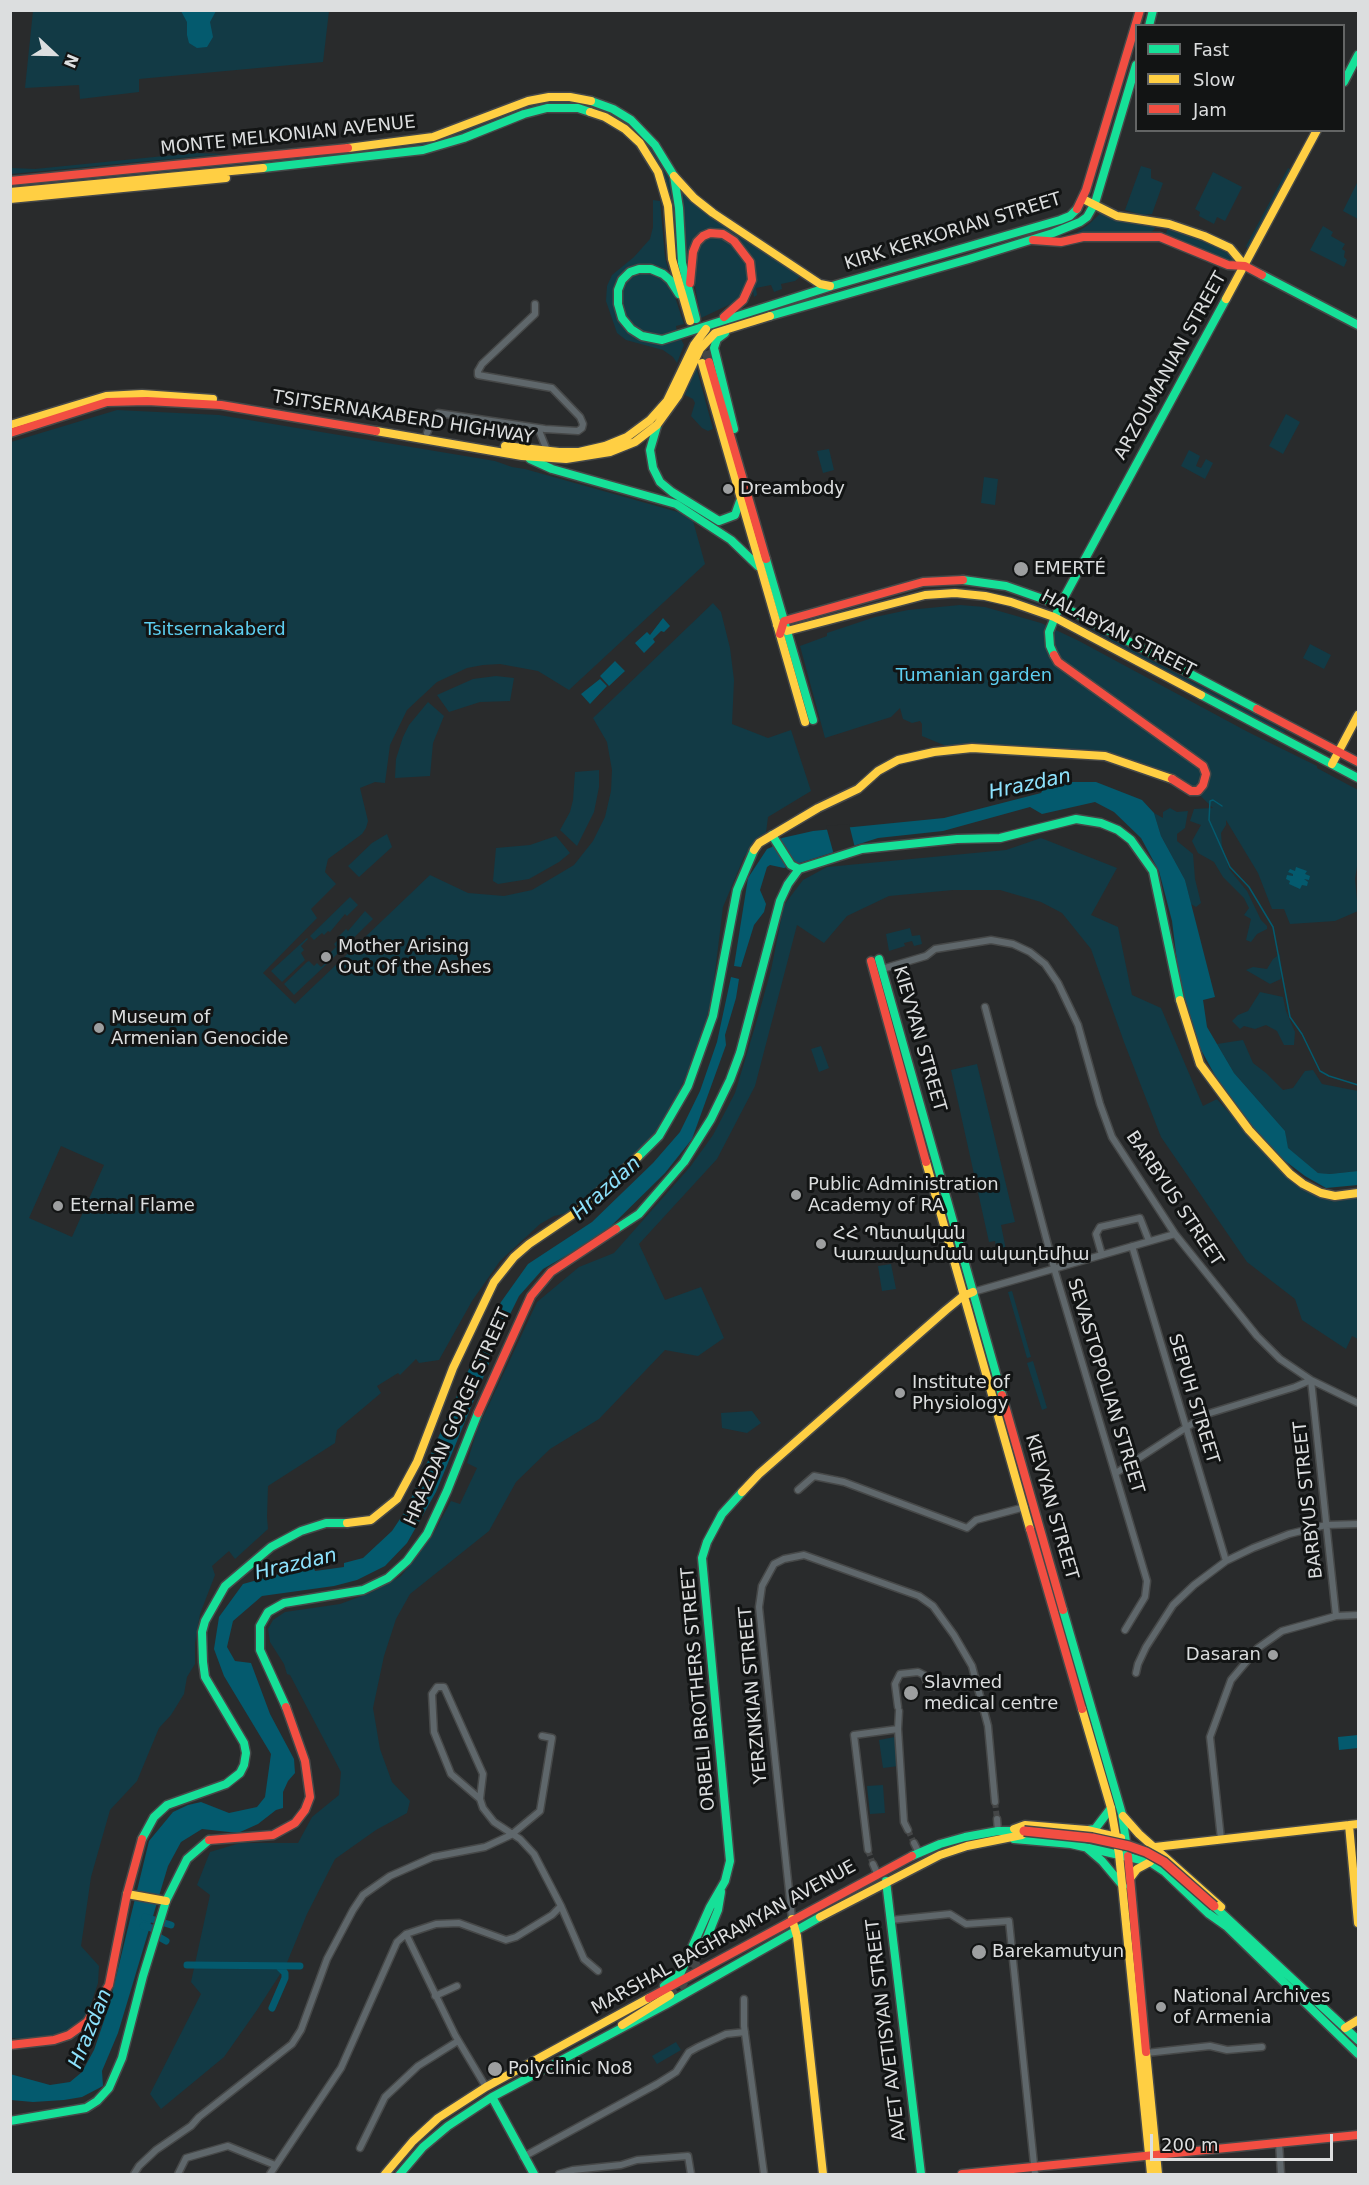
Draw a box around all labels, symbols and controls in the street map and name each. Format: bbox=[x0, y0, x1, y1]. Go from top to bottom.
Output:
north arrow bbox=[24, 24, 84, 84]
legend bbox=[1135, 24, 1345, 132]
text: Fast bbox=[1193, 39, 1229, 60]
text: N bbox=[60, 51, 82, 71]
text: Slow bbox=[1193, 69, 1235, 90]
text: Jam bbox=[1193, 99, 1227, 120]
street label: MONTE MELKONIAN AVENUE bbox=[159, 112, 417, 160]
street label: KIRK KERKORIAN STREET bbox=[842, 189, 1064, 275]
street label: ARZOUMANIAN STREET bbox=[1110, 268, 1232, 464]
street label: TSITSERNAKABERD HIGHWAY bbox=[271, 387, 535, 449]
place label: Dreambody bbox=[740, 478, 845, 500]
marker: Dreambody bbox=[721, 482, 735, 496]
place label: EMERTÉ bbox=[1034, 558, 1106, 580]
marker: EMERTÉ bbox=[1012, 560, 1030, 578]
street label: HALABYAN STREET bbox=[1037, 586, 1199, 682]
park label: Tsitsernakaberd bbox=[144, 619, 286, 641]
park label: Tumanian garden bbox=[896, 665, 1052, 687]
water label: Hrazdan bbox=[987, 765, 1073, 805]
place label: Mother Arising Out Of the Ashes bbox=[338, 936, 491, 978]
marker: Mother Arising Out Of the Ashes bbox=[319, 950, 333, 964]
street label: KIEVYAN STREET bbox=[888, 964, 950, 1114]
place label: Museum of Armenian Genocide bbox=[111, 1007, 288, 1050]
marker: Museum of Armenian Genocide bbox=[92, 1021, 106, 1035]
street label: BARBYUS STREET bbox=[1121, 1127, 1227, 1271]
water label: Hrazdan bbox=[568, 1152, 646, 1226]
place label: Public Administration Academy of RA bbox=[808, 1174, 999, 1216]
marker: Public Administration Academy of RA bbox=[789, 1188, 803, 1202]
place label: Eternal Flame bbox=[70, 1195, 195, 1217]
marker: Eternal Flame bbox=[51, 1199, 65, 1213]
place label: ՀՀ Պետական Կառավարման ակադեմիա bbox=[833, 1223, 1090, 1266]
marker: ՀՀ Պետական Կառավարման ակադեմիա bbox=[814, 1237, 828, 1251]
street label: SEVASTOPOLIAN STREET bbox=[1062, 1276, 1148, 1496]
street label: HRAZDAN GORGE STREET bbox=[400, 1305, 516, 1529]
street label: SEPUH STREET bbox=[1163, 1331, 1223, 1467]
place label: Institute of Physiology bbox=[912, 1372, 1010, 1414]
marker: Institute of Physiology bbox=[893, 1386, 907, 1400]
street label: BARBYUS STREET bbox=[1290, 1420, 1328, 1580]
street label: KIEVYAN STREET bbox=[1020, 1432, 1082, 1582]
water label: Hrazdan bbox=[253, 1544, 339, 1586]
street label: ORBELI BROTHERS STREET bbox=[678, 1566, 720, 1812]
street label: YERZNKIAN STREET bbox=[735, 1605, 773, 1785]
place label: Dasaran bbox=[1186, 1644, 1261, 1666]
marker: Dasaran bbox=[1266, 1648, 1280, 1662]
place label: Slavmed medical centre bbox=[924, 1672, 1058, 1714]
marker: Slavmed medical centre bbox=[902, 1684, 920, 1702]
street label: MARSHAL BAGHRAMYAN AVENUE bbox=[588, 1856, 860, 2020]
street label: AVET AVETISYAN STREET bbox=[863, 1918, 911, 2142]
place label: Barekamutyun bbox=[992, 1941, 1124, 1963]
marker: Barekamutyun bbox=[970, 1943, 988, 1961]
water label: Hrazdan bbox=[64, 1986, 118, 2072]
place label: National Archives of Armenia bbox=[1173, 1986, 1330, 2028]
marker: National Archives of Armenia bbox=[1154, 2000, 1168, 2014]
place label: Polyclinic No8 bbox=[508, 2058, 633, 2080]
marker: Polyclinic No8 bbox=[486, 2060, 504, 2078]
scale bar bbox=[1153, 2122, 1336, 2160]
text: 200 m bbox=[1161, 2134, 1219, 2155]

